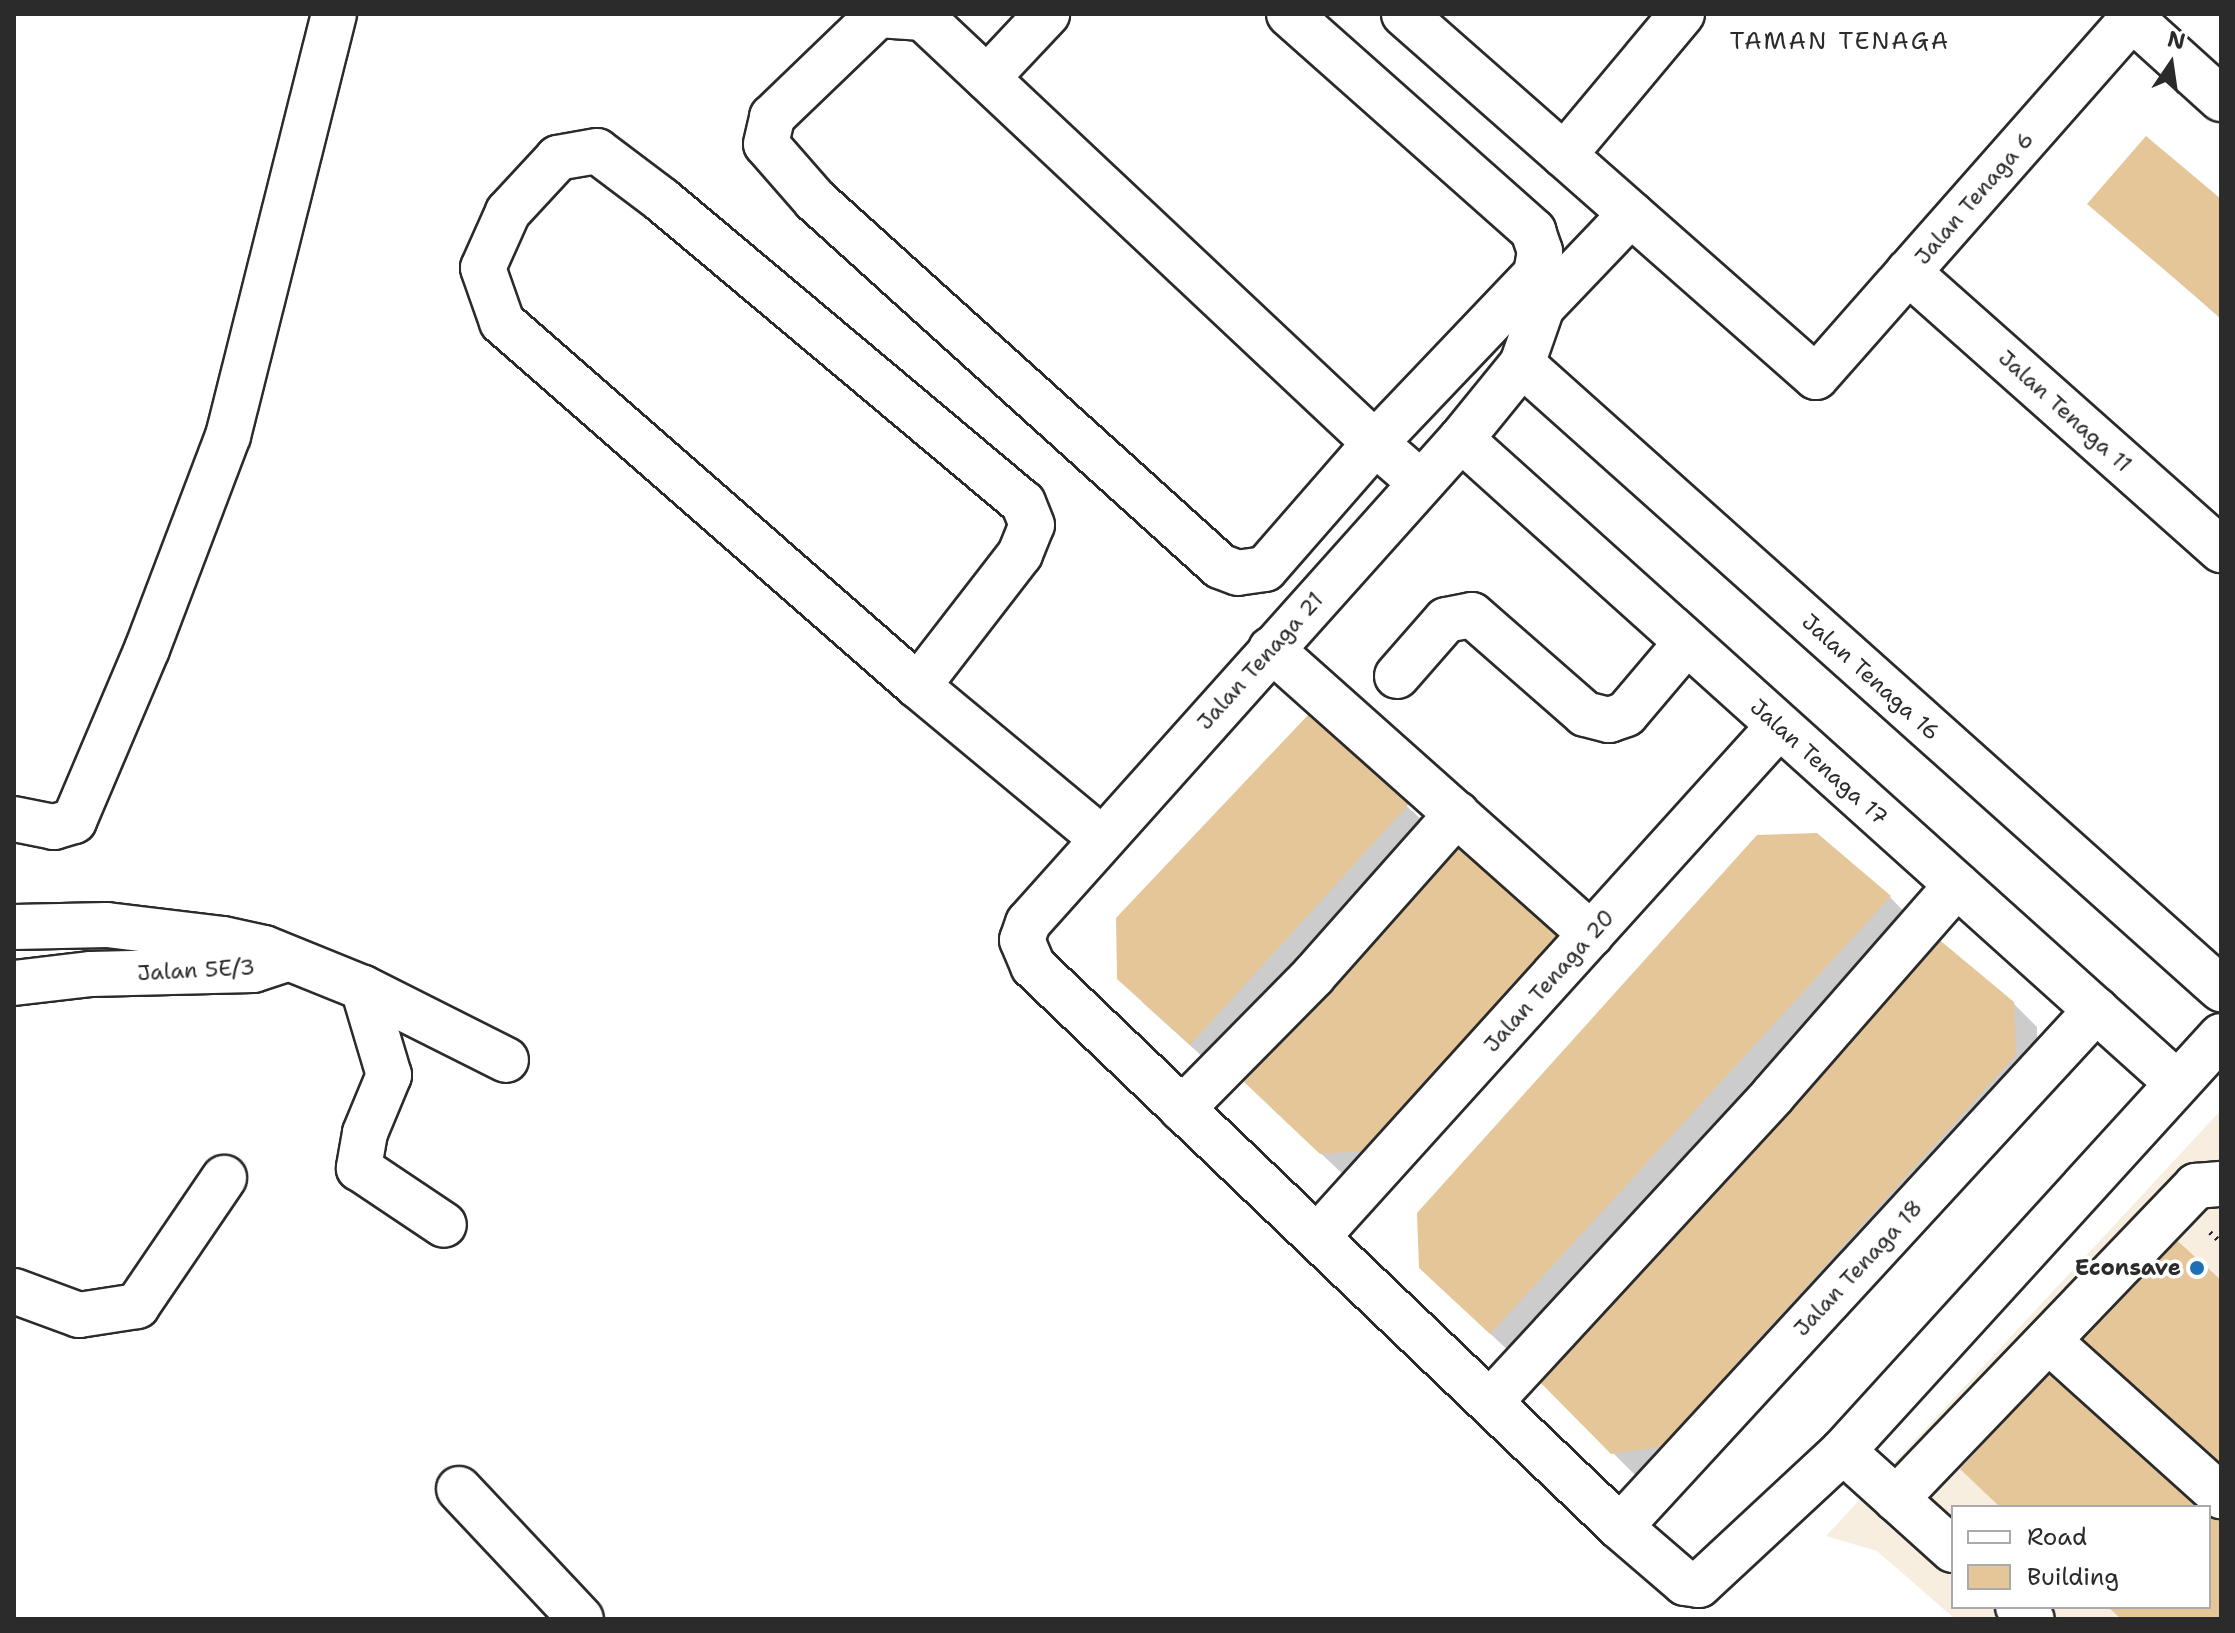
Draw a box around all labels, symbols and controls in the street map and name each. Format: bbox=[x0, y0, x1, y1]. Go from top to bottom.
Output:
north arrow bbox=[2131, 24, 2211, 104]
text: N bbox=[2165, 24, 2188, 56]
district label: TAMAN TENAGA bbox=[1730, 28, 1950, 56]
street label: Jalan Tenaga 6 bbox=[1909, 126, 2039, 270]
street label: Jalan Tenaga 11 bbox=[1993, 344, 2137, 478]
street label: Jalan Tenaga 21 bbox=[1191, 587, 1329, 735]
street label: Jalan Tenaga 16 bbox=[1797, 608, 1945, 746]
street label: Jalan Tenaga 17 bbox=[1745, 693, 1893, 831]
street label: Jalan Tenaga 20 bbox=[1478, 904, 1620, 1058]
street label: Jalan 5E/3 bbox=[137, 954, 255, 986]
street label: Jalan Tenaga 18 bbox=[1788, 1194, 1928, 1342]
place label: Econsave bbox=[2075, 1255, 2181, 1281]
marker: Econsave bbox=[2188, 1259, 2206, 1277]
legend bbox=[1951, 1505, 2211, 1609]
text: Road bbox=[2027, 1521, 2087, 1553]
text: Building bbox=[2027, 1561, 2119, 1593]

